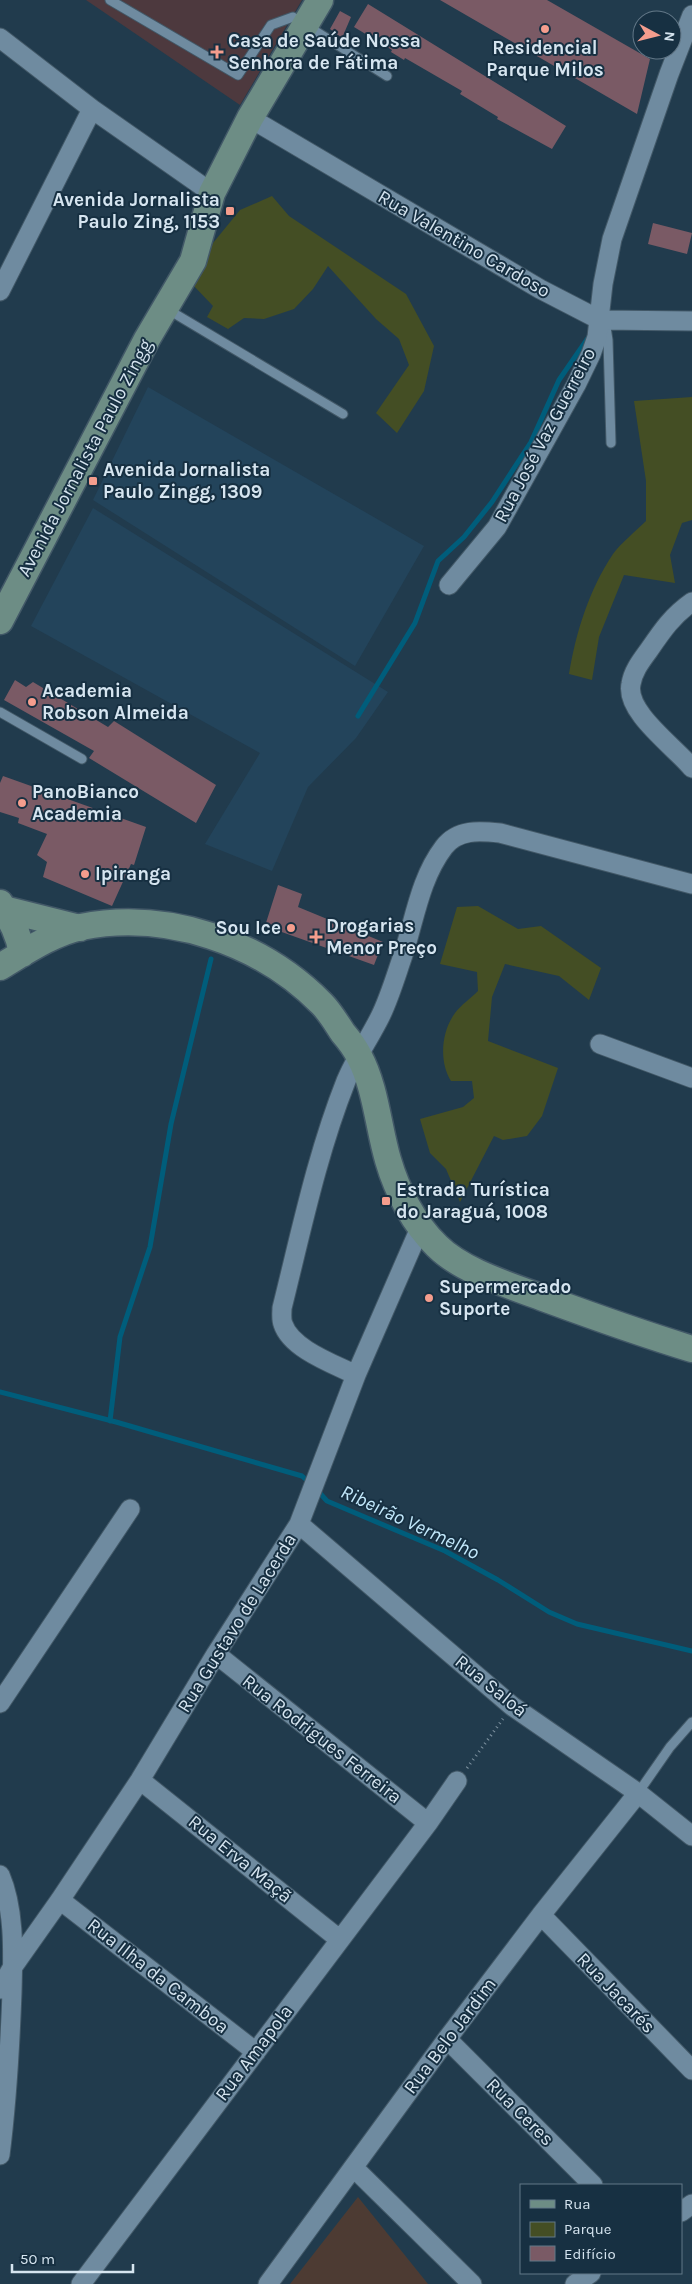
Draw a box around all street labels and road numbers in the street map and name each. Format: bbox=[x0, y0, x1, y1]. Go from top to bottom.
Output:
street label: Rua Valentino Cardoso bbox=[374, 186, 554, 302]
street label: Avenida Jornalista Paulo Zingg bbox=[13, 335, 157, 580]
street label: Rua José Vaz Guerreiro bbox=[490, 344, 600, 526]
street label: Rua Gustavo de Lacerda bbox=[173, 1529, 301, 1717]
street label: Rua Saloá bbox=[451, 1650, 531, 1722]
street label: Rua Rodrigues Ferreira bbox=[238, 1670, 406, 1808]
street label: Rua Erva Maçã bbox=[184, 1810, 296, 1908]
street label: Rua Ilha da Camboa bbox=[83, 1914, 233, 2038]
street label: Rua Jacarés bbox=[572, 1948, 660, 2038]
street label: Rua Belo Jardim bbox=[399, 1974, 501, 2098]
street label: Rua Amapola bbox=[211, 2001, 297, 2105]
street label: Rua Ceres bbox=[482, 2074, 558, 2150]

